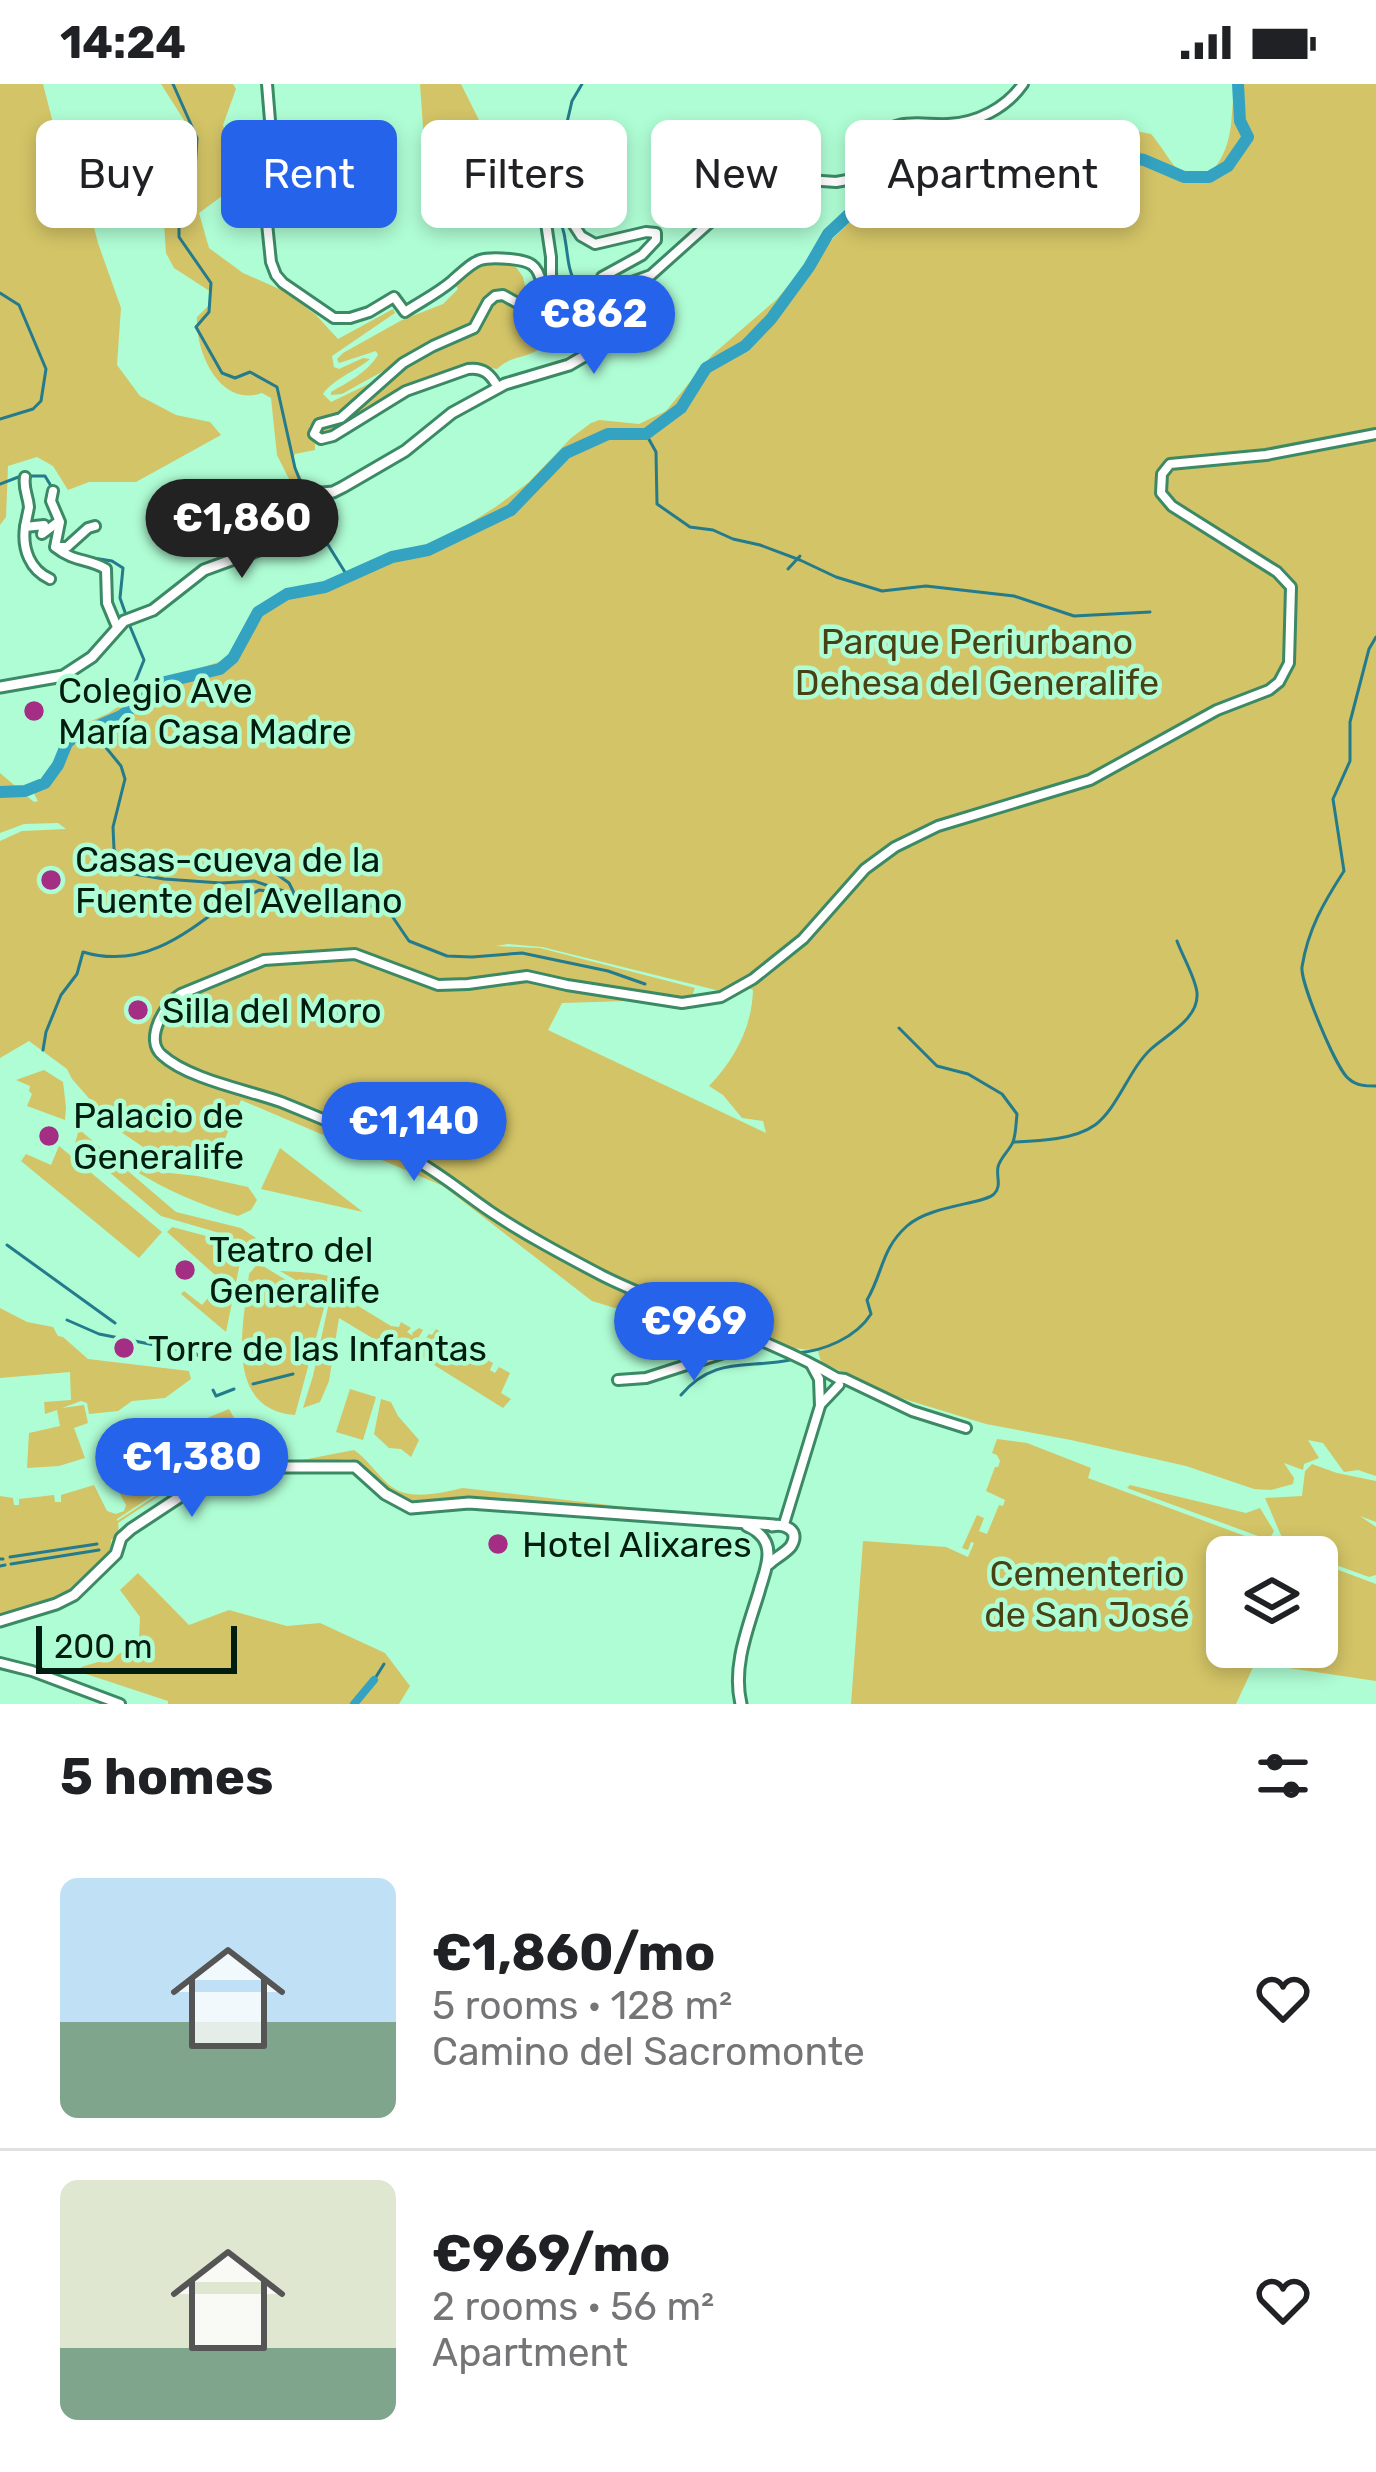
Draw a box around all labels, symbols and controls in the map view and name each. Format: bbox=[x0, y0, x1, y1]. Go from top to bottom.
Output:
text: 14:24 bbox=[60, 16, 186, 69]
chip: Buy bbox=[36, 120, 197, 228]
chip: Rent bbox=[221, 120, 397, 228]
chip: Filters bbox=[421, 120, 627, 228]
chip: New bbox=[651, 120, 821, 228]
chip: Apartment bbox=[845, 120, 1140, 228]
pin: €862 bbox=[523, 275, 665, 377]
text: €862 bbox=[540, 291, 648, 337]
pin: €1,860 bbox=[144, 479, 340, 581]
text: €1,860 bbox=[173, 495, 311, 541]
park label: Parque Periurbano Dehesa del Generalife bbox=[795, 620, 1159, 704]
place label: Colegio Ave María Casa Madre bbox=[58, 669, 352, 753]
marker: Colegio Ave María Casa Madre bbox=[21, 698, 47, 724]
place label: Casas-cueva de la Fuente del Avellano bbox=[75, 838, 403, 922]
marker: Casas-cueva de la Fuente del Avellano bbox=[38, 867, 64, 893]
place label: Silla del Moro bbox=[162, 989, 382, 1032]
marker: Silla del Moro bbox=[125, 997, 151, 1023]
pin: €1,140 bbox=[316, 1082, 512, 1184]
place label: Palacio de Generalife bbox=[73, 1094, 244, 1178]
text: €1,140 bbox=[349, 1098, 479, 1144]
marker: Palacio de Generalife bbox=[36, 1123, 62, 1149]
place label: Teatro del Generalife bbox=[209, 1228, 380, 1312]
marker: Teatro del Generalife bbox=[172, 1257, 198, 1283]
pin: €969 bbox=[623, 1282, 765, 1384]
text: €969 bbox=[641, 1298, 747, 1344]
place label: Torre de las Infantas bbox=[148, 1327, 487, 1370]
marker: Torre de las Infantas bbox=[111, 1335, 137, 1361]
pin: €1,380 bbox=[94, 1418, 290, 1520]
text: €1,380 bbox=[122, 1434, 262, 1480]
place label: Hotel Alixares bbox=[522, 1523, 752, 1566]
marker: Hotel Alixares bbox=[485, 1531, 511, 1557]
map controls bbox=[1206, 1536, 1338, 1668]
button: layers bbox=[1206, 1536, 1338, 1668]
park label: Cementerio de San José bbox=[984, 1552, 1190, 1636]
scale bar bbox=[36, 1620, 237, 1673]
text: 200 m bbox=[54, 1627, 153, 1666]
icon: filters bbox=[1250, 1743, 1316, 1809]
text: 5 homes bbox=[60, 1746, 273, 1807]
text: €1,860/mo bbox=[432, 1922, 715, 1983]
icon: home bbox=[156, 1926, 300, 2070]
icon: heart bbox=[1250, 1965, 1316, 2031]
text: 5 rooms · 128 m² bbox=[432, 1983, 732, 2029]
text: Camino del Sacromonte bbox=[432, 2029, 865, 2075]
text: €969/mo bbox=[432, 2223, 670, 2284]
icon: home bbox=[156, 2228, 300, 2372]
icon: heart bbox=[1250, 2267, 1316, 2333]
text: 2 rooms · 56 m² bbox=[432, 2284, 714, 2330]
text: Apartment bbox=[432, 2330, 628, 2376]

